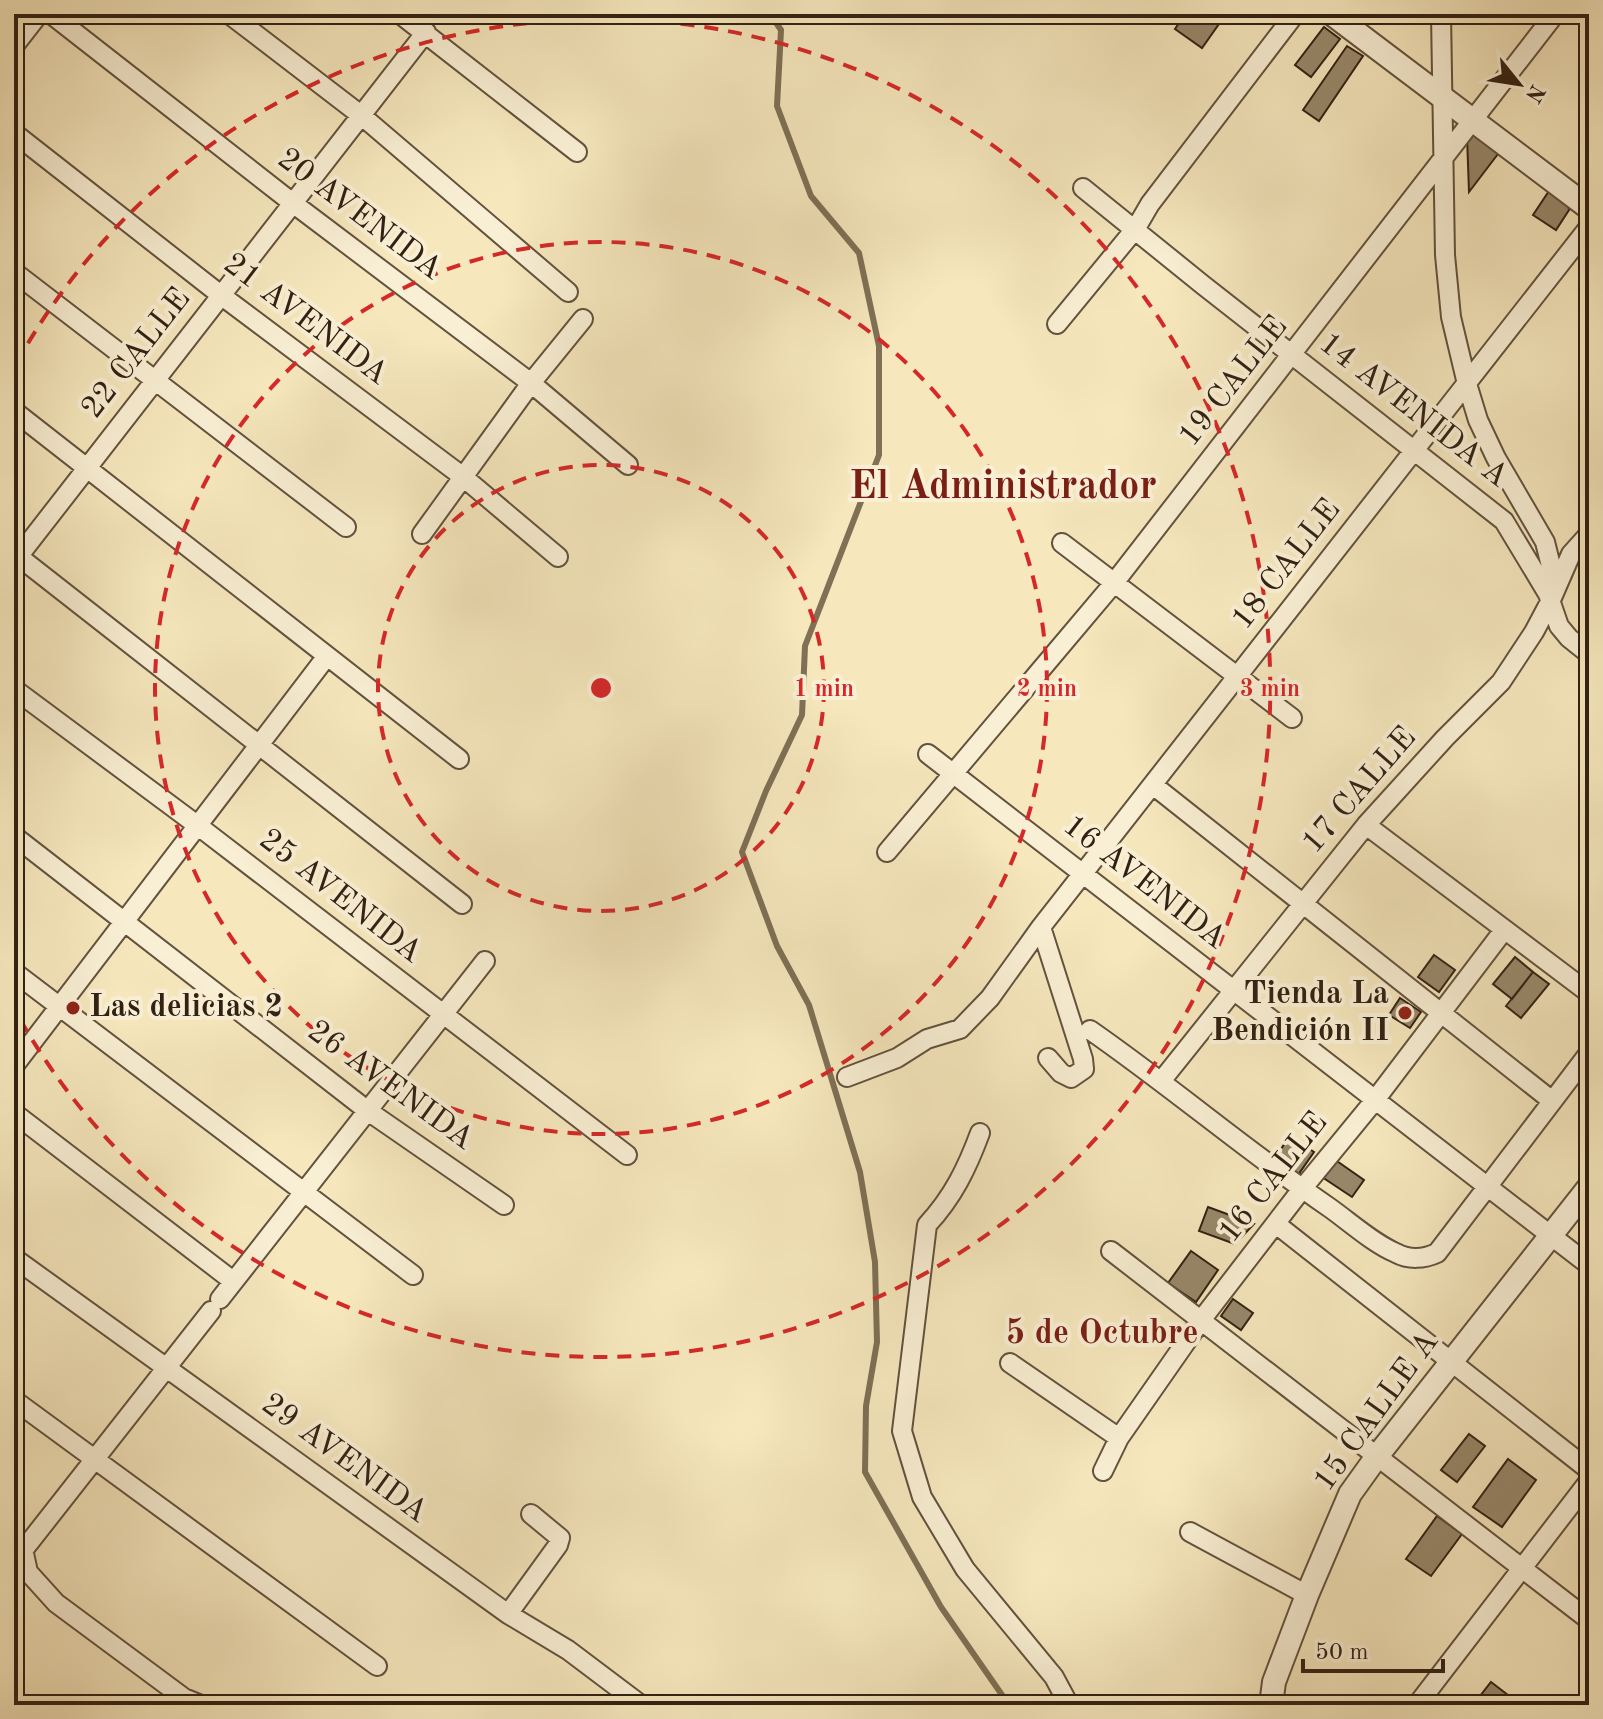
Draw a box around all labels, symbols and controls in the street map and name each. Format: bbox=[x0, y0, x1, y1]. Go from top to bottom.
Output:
north arrow bbox=[1479, 44, 1559, 124]
text: N bbox=[1521, 80, 1548, 106]
street label: 20 AVENIDA bbox=[271, 143, 447, 287]
street label: 21 AVENIDA bbox=[217, 248, 393, 392]
street label: 22 CALLE bbox=[77, 283, 197, 425]
street label: 19 CALLE bbox=[1174, 311, 1294, 453]
street label: 14 AVENIDA A bbox=[1312, 328, 1514, 494]
district label: El Administrador bbox=[849, 468, 1157, 508]
street label: 18 CALLE bbox=[1227, 494, 1347, 636]
centre of rings bbox=[587, 674, 615, 702]
text: 1 min bbox=[794, 678, 854, 702]
text: 2 min bbox=[1017, 678, 1077, 702]
text: 3 min bbox=[1240, 678, 1300, 702]
street label: 17 CALLE bbox=[1297, 722, 1423, 860]
street label: 16 AVENIDA bbox=[1057, 810, 1231, 956]
street label: 25 AVENIDA bbox=[253, 824, 427, 970]
place label: Tienda La Bendición II bbox=[1211, 979, 1389, 1048]
place label: Las delicias 2 bbox=[89, 992, 283, 1024]
marker: Las delicias 2 bbox=[64, 999, 82, 1017]
marker: Tienda La Bendición II bbox=[1396, 1004, 1414, 1022]
street label: 26 AVENIDA bbox=[301, 1015, 479, 1157]
street label: 16 CALLE bbox=[1214, 1107, 1334, 1249]
district label: 5 de Octubre bbox=[1005, 1317, 1199, 1351]
street label: 15 CALLE A bbox=[1309, 1326, 1445, 1498]
street label: 29 AVENIDA bbox=[255, 1388, 433, 1530]
scale bar bbox=[1303, 1623, 1443, 1673]
text: 50 m bbox=[1315, 1641, 1369, 1665]

